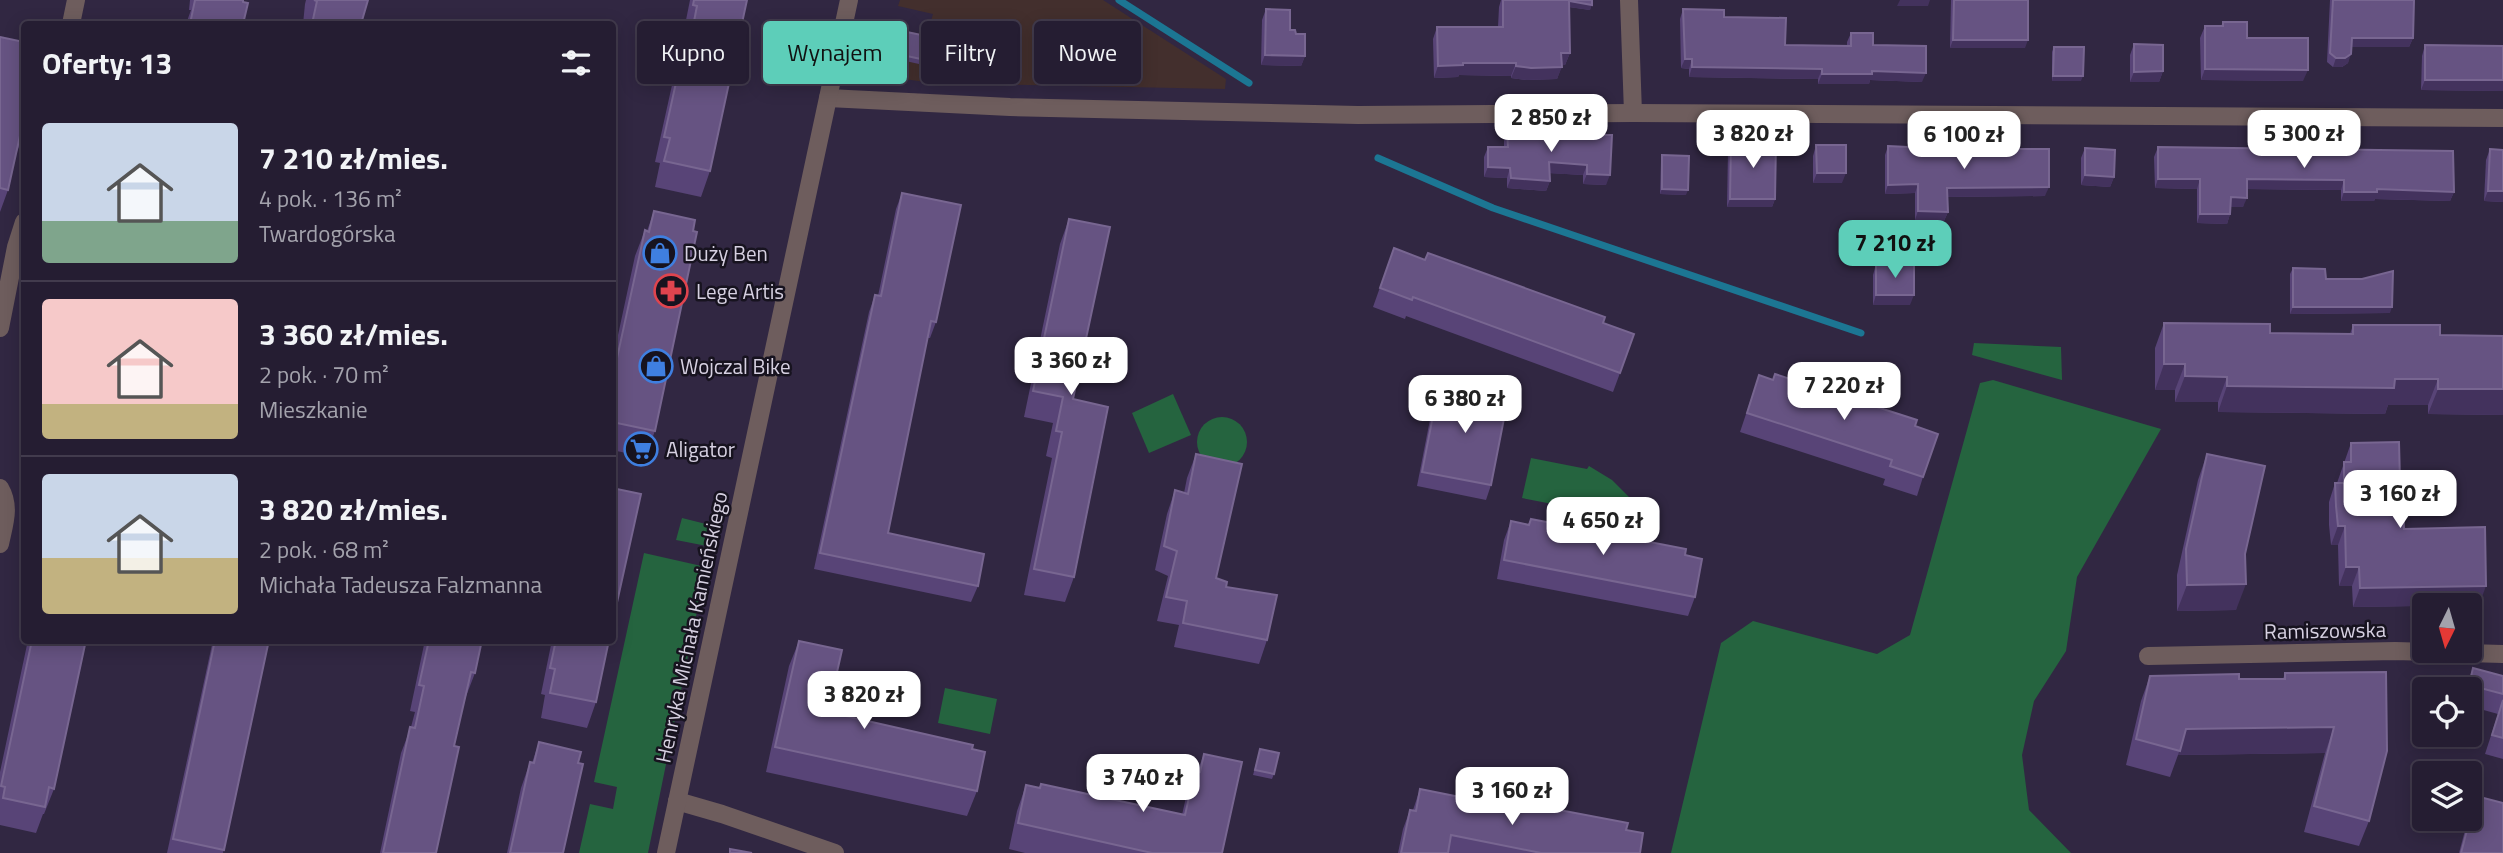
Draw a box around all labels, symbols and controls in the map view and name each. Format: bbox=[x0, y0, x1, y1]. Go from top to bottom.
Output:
chip: Kupno bbox=[637, 21, 749, 84]
chip: Wynajem bbox=[763, 21, 907, 84]
chip: Filtry bbox=[921, 21, 1020, 84]
chip: Nowe bbox=[1034, 21, 1141, 84]
text: Oferty: 13 bbox=[42, 40, 172, 86]
icon: filters bbox=[557, 44, 595, 82]
pin: 2 850 zł bbox=[1479, 94, 1623, 154]
text: 2 850 zł bbox=[1511, 99, 1591, 134]
pin: 3 820 zł bbox=[1681, 110, 1825, 170]
pin: 5 300 zł bbox=[2232, 110, 2376, 170]
pin: 6 100 zł bbox=[1892, 111, 2036, 171]
text: 3 820 zł bbox=[1713, 115, 1793, 150]
text: 5 300 zł bbox=[2264, 115, 2344, 150]
text: 6 100 zł bbox=[1924, 116, 2004, 151]
text: 7 210 zł/mies. bbox=[259, 135, 448, 181]
icon: home bbox=[98, 151, 182, 235]
text: 4 pok. · 136 m² bbox=[259, 181, 402, 216]
text: Twardogórska bbox=[259, 216, 396, 251]
pin: 7 210 zł bbox=[1823, 220, 1967, 280]
text: 7 210 zł bbox=[1855, 225, 1935, 260]
shop icon: Duży Ben bbox=[641, 234, 679, 272]
place label: Duży Ben bbox=[684, 237, 768, 269]
pharmacy icon: Lege Artis bbox=[652, 272, 690, 310]
place label: Lege Artis bbox=[696, 275, 784, 307]
text: 3 360 zł/mies. bbox=[259, 311, 448, 357]
icon: home bbox=[98, 327, 182, 411]
pin: 3 360 zł bbox=[999, 338, 1143, 397]
text: 3 360 zł bbox=[1031, 342, 1111, 377]
shop icon: Wojczal Bike bbox=[637, 347, 675, 385]
place label: Wojczal Bike bbox=[680, 350, 791, 382]
text: 2 pok. · 70 m² bbox=[259, 357, 389, 392]
pin: 7 220 zł bbox=[1772, 362, 1916, 422]
text: 7 220 zł bbox=[1804, 367, 1884, 402]
pin: 6 380 zł bbox=[1393, 376, 1537, 435]
text: 6 380 zł bbox=[1425, 380, 1505, 415]
text: Mieszkanie bbox=[259, 392, 368, 427]
supermarket icon: Aligator bbox=[622, 430, 660, 468]
place label: Aligator bbox=[666, 433, 735, 465]
pin: 3 160 zł bbox=[2328, 470, 2472, 530]
text: 3 160 zł bbox=[2360, 475, 2440, 510]
text: 3 820 zł/mies. bbox=[259, 486, 448, 532]
street label: Henryka Michała Kamieńskiego bbox=[647, 488, 735, 766]
pin: 4 650 zł bbox=[1531, 498, 1675, 557]
icon: home bbox=[98, 502, 182, 586]
text: 4 650 zł bbox=[1563, 502, 1643, 537]
text: 2 pok. · 68 m² bbox=[259, 532, 389, 567]
text: Michała Tadeusza Falzmanna bbox=[259, 567, 542, 602]
north arrow bbox=[2412, 593, 2482, 663]
map controls bbox=[2412, 593, 2482, 831]
street label: Ramiszowska bbox=[2264, 613, 2387, 647]
pin: 3 820 zł bbox=[792, 672, 936, 731]
text: 3 820 zł bbox=[824, 676, 904, 711]
button: locate bbox=[2412, 677, 2482, 747]
pin: 3 740 zł bbox=[1071, 754, 1215, 814]
text: 3 740 zł bbox=[1103, 759, 1183, 794]
button: layers bbox=[2412, 761, 2482, 831]
pin: 3 160 zł bbox=[1440, 768, 1584, 827]
text: 3 160 zł bbox=[1472, 772, 1552, 807]

